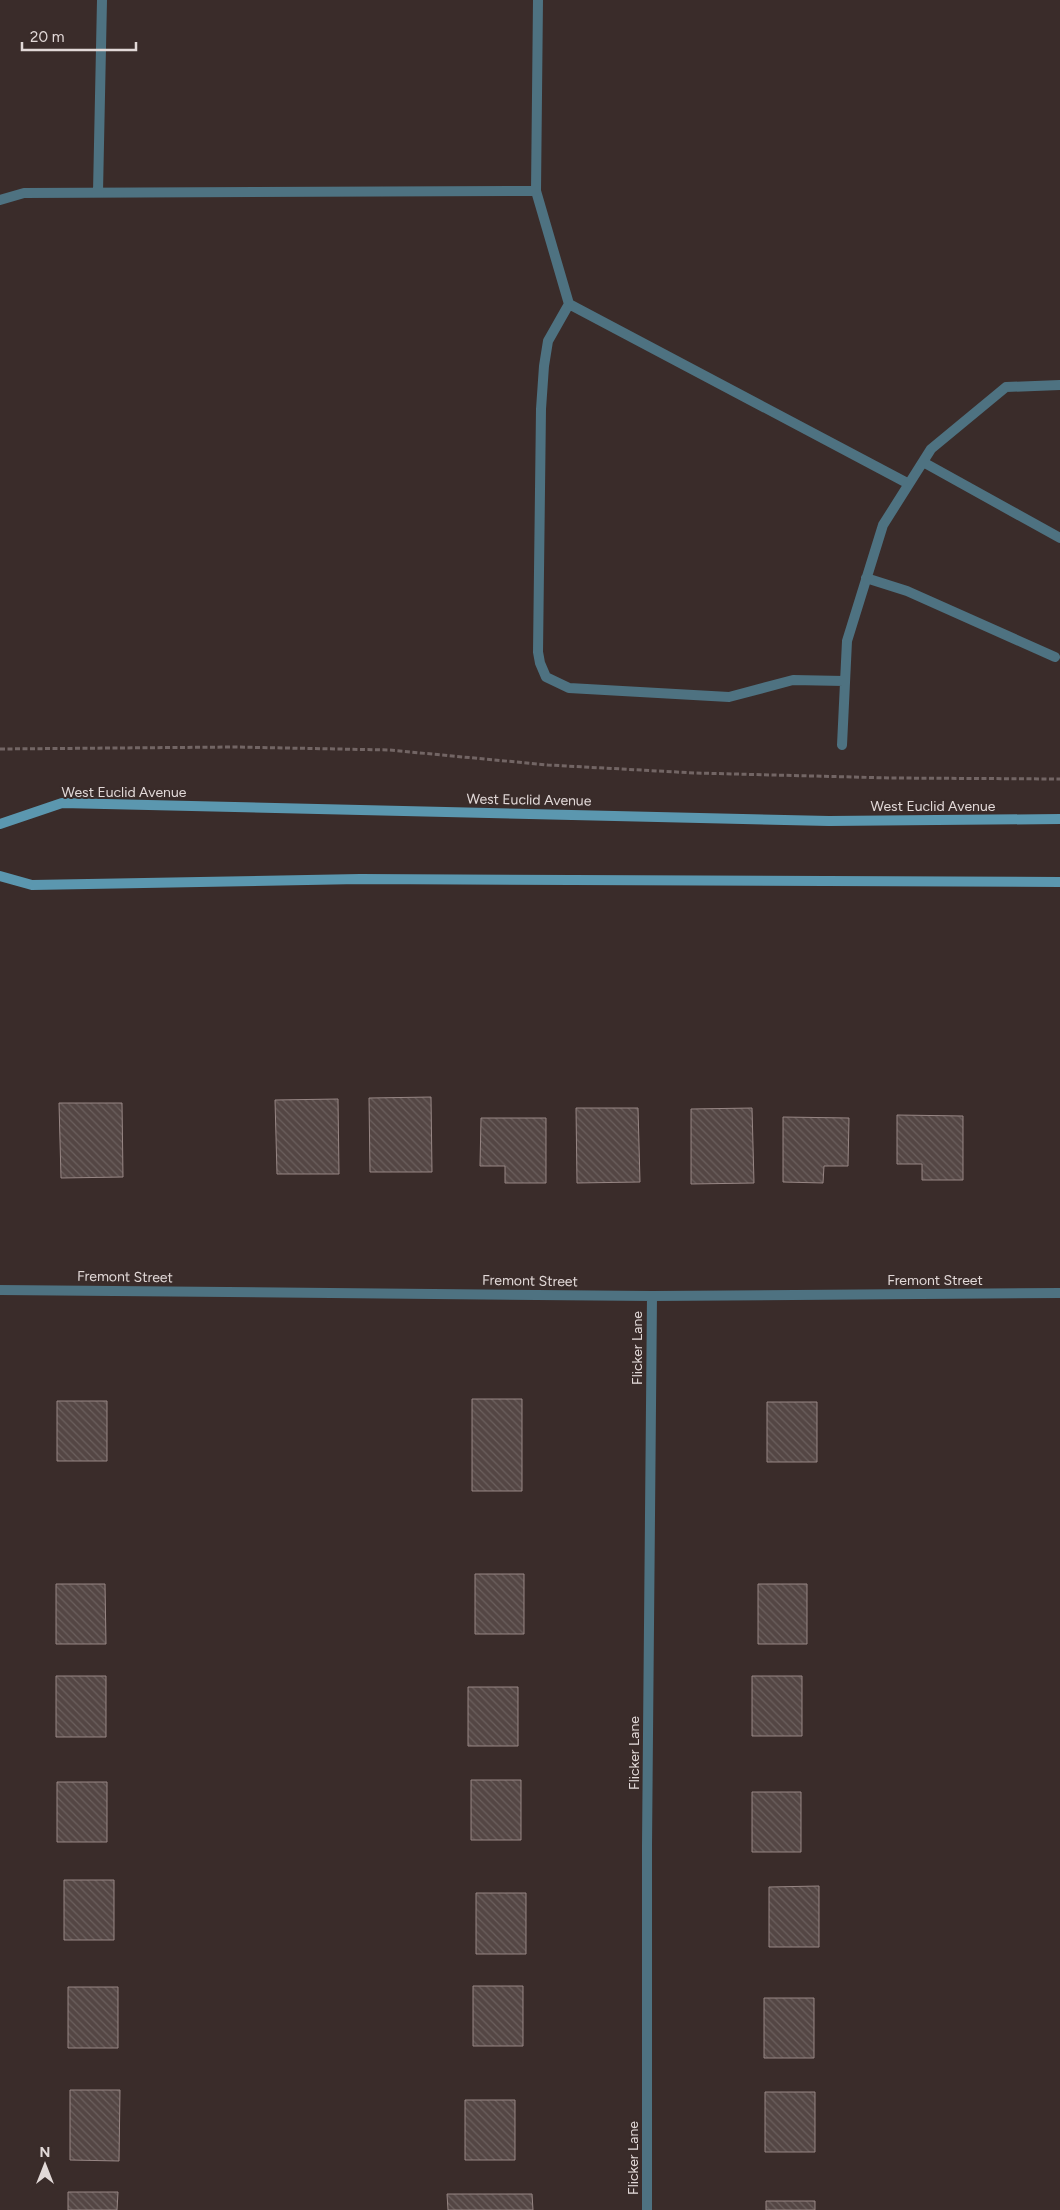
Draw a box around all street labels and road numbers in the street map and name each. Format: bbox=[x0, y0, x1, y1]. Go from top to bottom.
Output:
street label: West Euclid Avenue bbox=[62, 784, 187, 801]
street label: West Euclid Avenue bbox=[466, 790, 592, 810]
street label: West Euclid Avenue bbox=[871, 798, 996, 815]
street label: Fremont Street bbox=[77, 1268, 173, 1286]
street label: Fremont Street bbox=[482, 1272, 578, 1290]
street label: Fremont Street bbox=[887, 1272, 983, 1289]
street label: Flicker Lane bbox=[629, 1311, 646, 1385]
street label: Flicker Lane bbox=[626, 1716, 643, 1790]
street label: Flicker Lane bbox=[625, 2121, 642, 2195]

